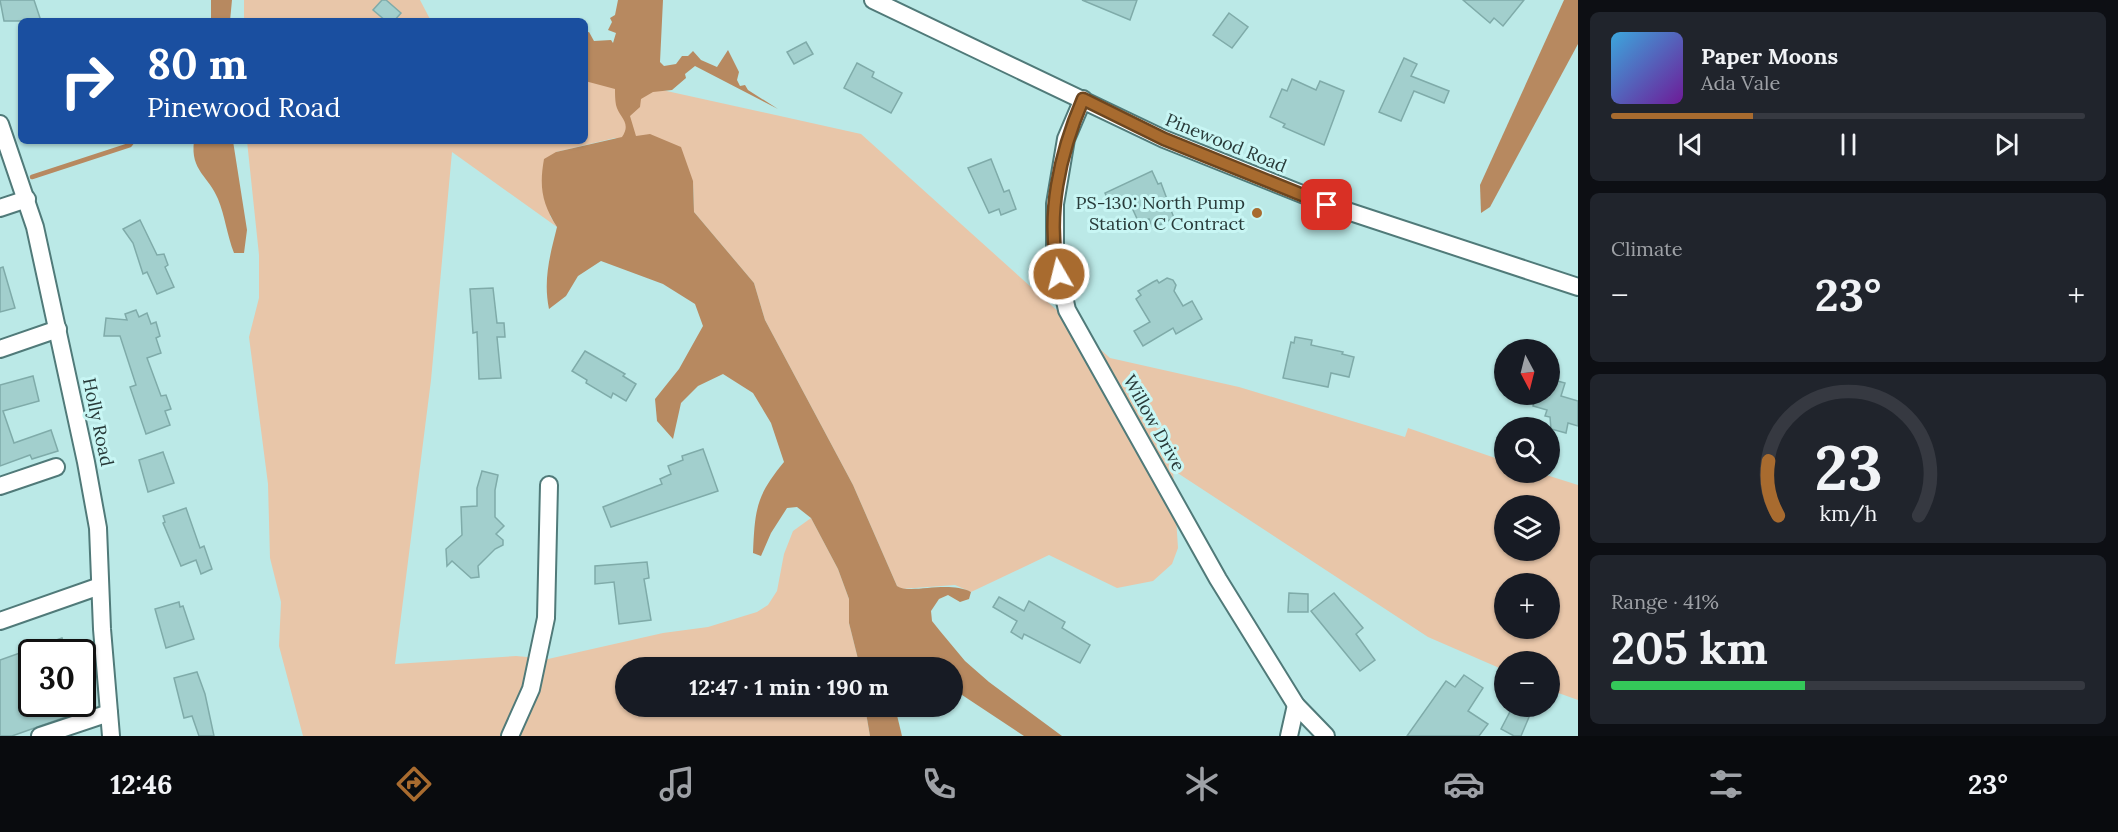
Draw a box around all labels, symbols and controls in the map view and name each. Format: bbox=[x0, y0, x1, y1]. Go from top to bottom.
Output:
text: 80 m bbox=[147, 37, 247, 91]
icon: right bbox=[48, 42, 126, 120]
text: Paper Moons bbox=[1701, 42, 1838, 70]
text: Ada Vale bbox=[1701, 70, 1780, 95]
text: Pinewood Road bbox=[147, 90, 341, 124]
street label: Pinewood Road bbox=[1162, 108, 1291, 177]
icon: previous bbox=[1674, 128, 1707, 161]
icon: pause bbox=[1832, 128, 1865, 161]
icon: next bbox=[1990, 128, 2023, 161]
pin bbox=[1301, 179, 1352, 230]
icon: arrive bbox=[1310, 188, 1343, 221]
place label: PS-130: North Pump Station C Contract bbox=[1076, 191, 1245, 235]
marker: PS-130: North Pump Station C Contract bbox=[1250, 206, 1264, 220]
text: Climate bbox=[1611, 236, 1683, 261]
position arrow bbox=[1027, 242, 1091, 306]
text: 23° bbox=[1815, 266, 1881, 323]
text: − bbox=[1611, 274, 1629, 316]
text: + bbox=[2067, 274, 2085, 316]
north arrow bbox=[1494, 339, 1560, 405]
map controls bbox=[1494, 339, 1560, 717]
street label: Willow Drive bbox=[1118, 370, 1191, 475]
street label: Holly Road bbox=[78, 376, 119, 468]
button: search bbox=[1494, 417, 1560, 483]
text: 23 bbox=[1814, 427, 1882, 507]
button: layers bbox=[1494, 495, 1560, 561]
text: km/h bbox=[1819, 499, 1877, 527]
button: + bbox=[1494, 573, 1560, 639]
text: Range · 41% bbox=[1611, 589, 1719, 614]
text: 205 km bbox=[1611, 619, 1768, 676]
speed limit sign: 30 bbox=[18, 639, 96, 717]
button: − bbox=[1494, 651, 1560, 717]
text: 12:47 · 1 min · 190 m bbox=[689, 673, 889, 701]
icon: directions bbox=[393, 763, 435, 805]
icon: music bbox=[656, 763, 698, 805]
icon: phone bbox=[918, 763, 960, 805]
icon: climate bbox=[1181, 763, 1223, 805]
icon: car bbox=[1443, 763, 1485, 805]
icon: filters bbox=[1705, 763, 1747, 805]
text: 12:46 bbox=[110, 767, 173, 801]
text: 23° bbox=[1968, 767, 2008, 801]

